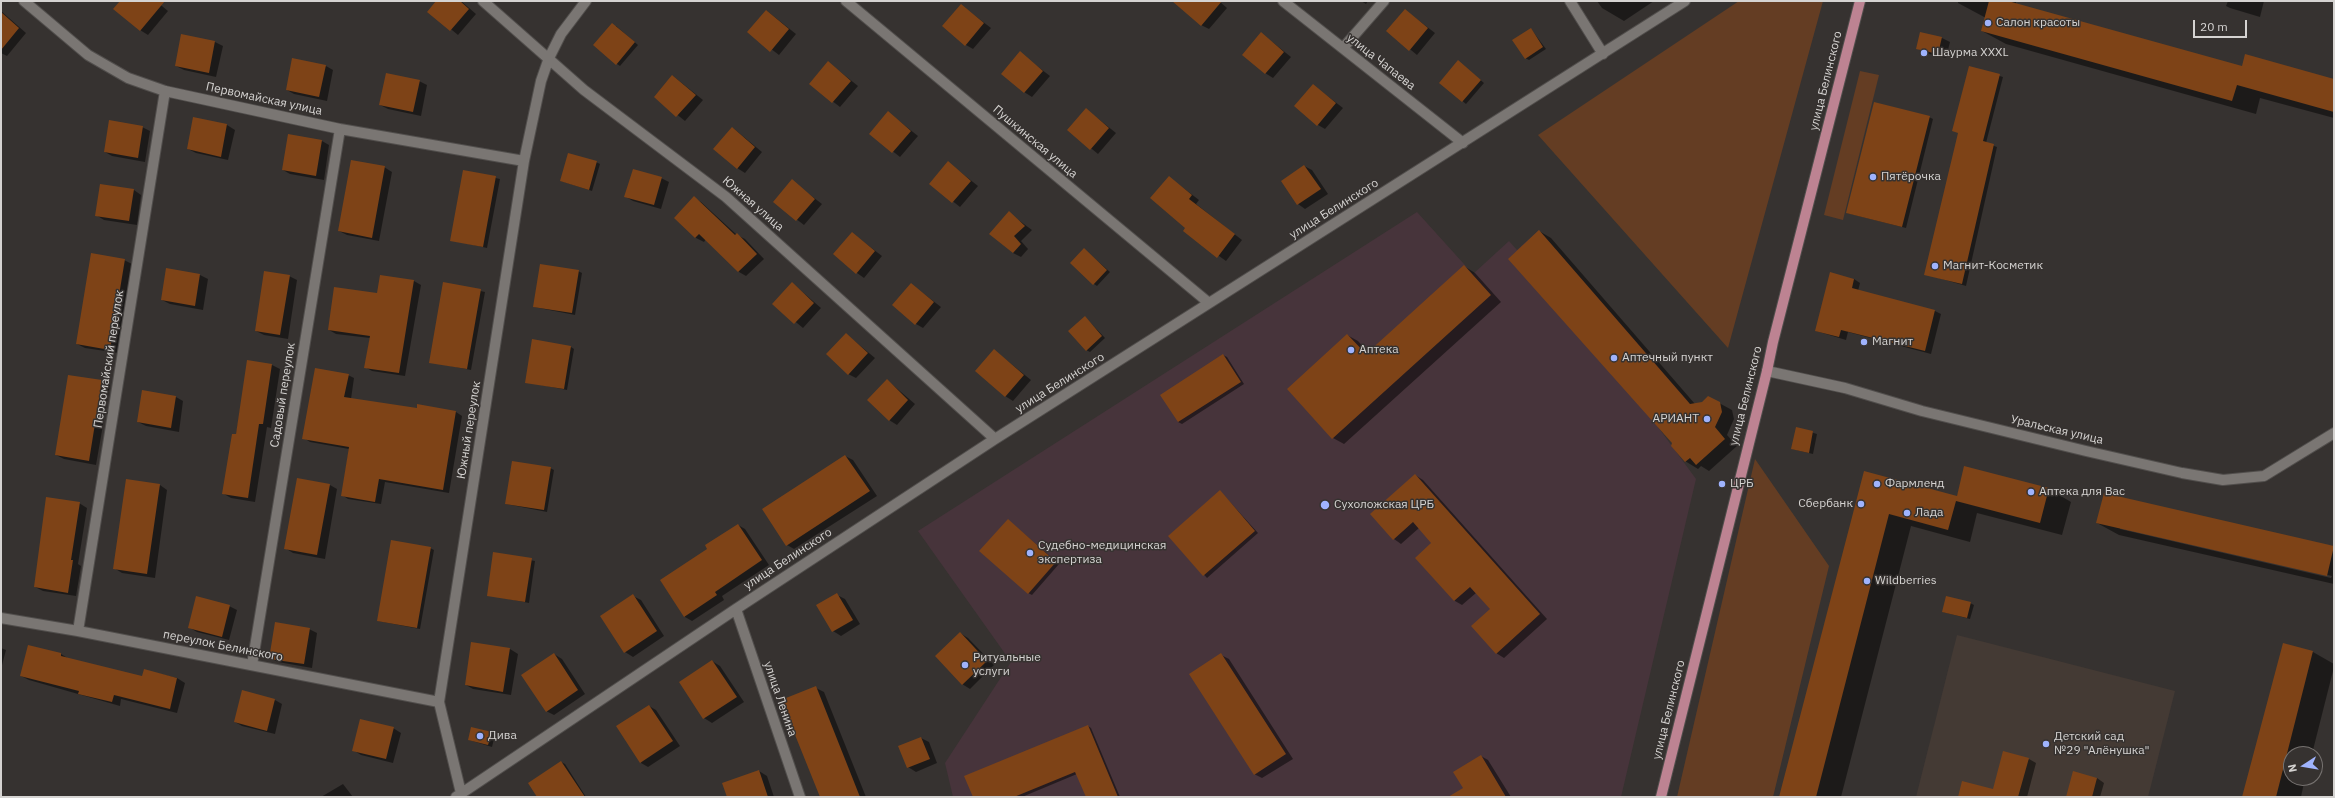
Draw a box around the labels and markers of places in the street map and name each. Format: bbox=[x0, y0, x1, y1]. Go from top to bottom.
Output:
place label: Салон красоты bbox=[1996, 16, 2080, 30]
marker: Салон красоты bbox=[1983, 18, 1993, 28]
place label: Шаурма XXXL bbox=[1932, 46, 2008, 60]
marker: Шаурма XXXL bbox=[1919, 48, 1929, 58]
place label: Пятёрочка bbox=[1881, 170, 1941, 184]
marker: Пятёрочка bbox=[1868, 172, 1878, 182]
place label: Магнит-Косметик bbox=[1943, 259, 2043, 273]
marker: Магнит-Косметик bbox=[1930, 261, 1940, 271]
place label: Магнит bbox=[1872, 335, 1913, 349]
marker: Магнит bbox=[1859, 337, 1869, 347]
place label: Аптека bbox=[1359, 343, 1399, 357]
marker: Аптека bbox=[1346, 345, 1356, 355]
place label: Аптечный пункт bbox=[1622, 351, 1713, 365]
marker: Аптечный пункт bbox=[1609, 353, 1619, 363]
place label: АРИАНТ bbox=[1653, 412, 1699, 426]
marker: АРИАНТ bbox=[1702, 414, 1712, 424]
place label: ЦРБ bbox=[1730, 477, 1754, 491]
place label: Фармленд bbox=[1885, 477, 1944, 491]
marker: ЦРБ bbox=[1717, 479, 1727, 489]
marker: Фармленд bbox=[1872, 479, 1882, 489]
place label: Аптека для Вас bbox=[2039, 485, 2125, 499]
marker: Аптека для Вас bbox=[2026, 487, 2036, 497]
place label: Сбербанк bbox=[1798, 497, 1853, 511]
place label: Сухоложская ЦРБ bbox=[1334, 498, 1434, 512]
marker: Сухоложская ЦРБ bbox=[1319, 499, 1331, 511]
marker: Сбербанк bbox=[1856, 499, 1866, 509]
place label: Лада bbox=[1915, 506, 1943, 520]
marker: Лада bbox=[1902, 508, 1912, 518]
place label: Судебно-медицинская экспертиза bbox=[1038, 539, 1166, 567]
marker: Судебно-медицинская экспертиза bbox=[1025, 548, 1035, 558]
place label: Wildberries bbox=[1875, 574, 1937, 588]
marker: Wildberries bbox=[1862, 576, 1872, 586]
place label: Ритуальные услуги bbox=[973, 651, 1041, 679]
marker: Ритуальные услуги bbox=[960, 660, 970, 670]
place label: Дива bbox=[488, 729, 517, 743]
place label: Детский сад №29 "Алёнушка" bbox=[2054, 730, 2150, 758]
marker: Дива bbox=[475, 731, 485, 741]
marker: Детский сад №29 "Алёнушка" bbox=[2041, 739, 2051, 749]

